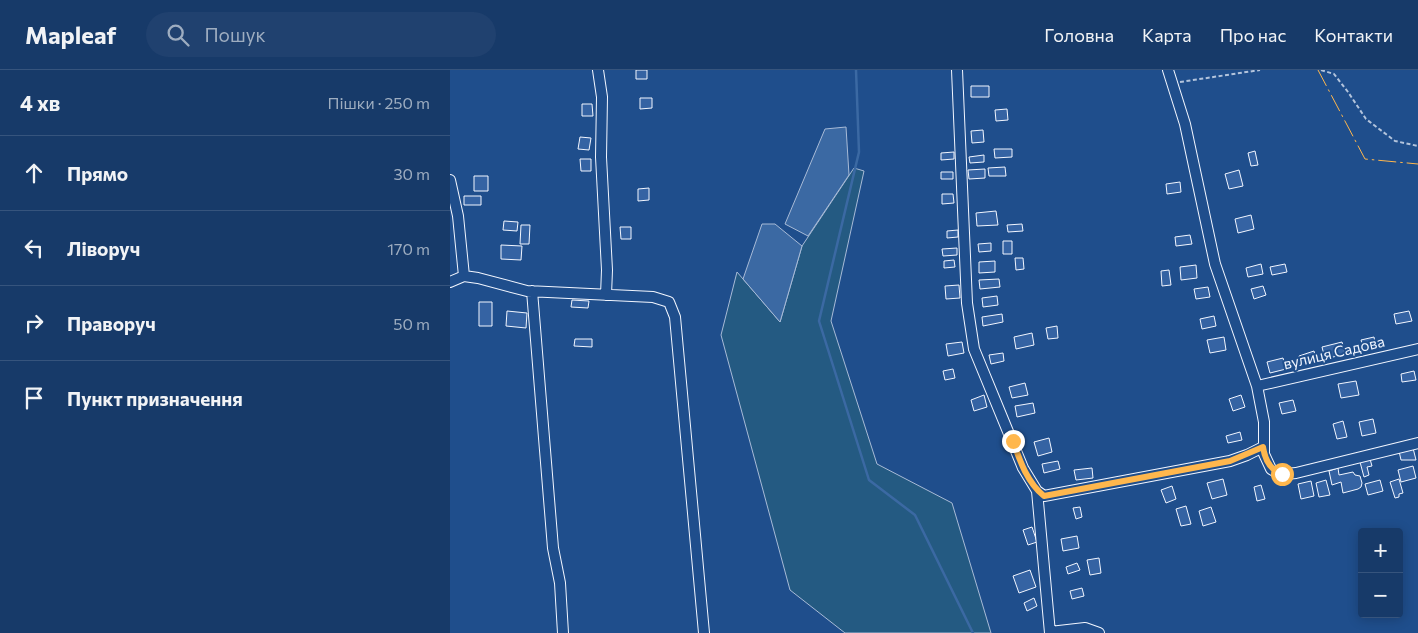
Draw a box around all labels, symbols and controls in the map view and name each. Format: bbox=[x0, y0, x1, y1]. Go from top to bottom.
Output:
search box bbox=[146, 12, 496, 57]
text: Mapleaf bbox=[25, 20, 116, 49]
icon: search bbox=[164, 21, 192, 49]
text: Пошук bbox=[204, 23, 266, 46]
text: Головна bbox=[1044, 24, 1114, 46]
text: Карта bbox=[1142, 24, 1192, 46]
text: Про нас bbox=[1220, 24, 1286, 46]
text: Контакти bbox=[1314, 24, 1393, 46]
text: 4 хв bbox=[20, 90, 60, 115]
text: Пішки · 250 m bbox=[327, 93, 430, 112]
icon: ahead bbox=[20, 159, 48, 187]
text: Прямо bbox=[67, 162, 128, 185]
text: 30 m bbox=[393, 164, 430, 183]
icon: left bbox=[20, 234, 48, 262]
text: Ліворуч bbox=[67, 237, 140, 260]
text: 170 m bbox=[387, 239, 430, 258]
icon: right bbox=[20, 309, 48, 337]
text: Праворуч bbox=[67, 312, 156, 335]
text: 50 m bbox=[393, 314, 430, 333]
street label: вулиця Садова bbox=[1281, 332, 1386, 372]
icon: arrive bbox=[20, 384, 48, 412]
text: Пункт призначення bbox=[67, 387, 243, 410]
route end bbox=[1002, 430, 1025, 453]
route start bbox=[1271, 463, 1294, 486]
map controls bbox=[1358, 528, 1403, 618]
button: + bbox=[1358, 528, 1403, 573]
button: − bbox=[1358, 573, 1403, 618]

